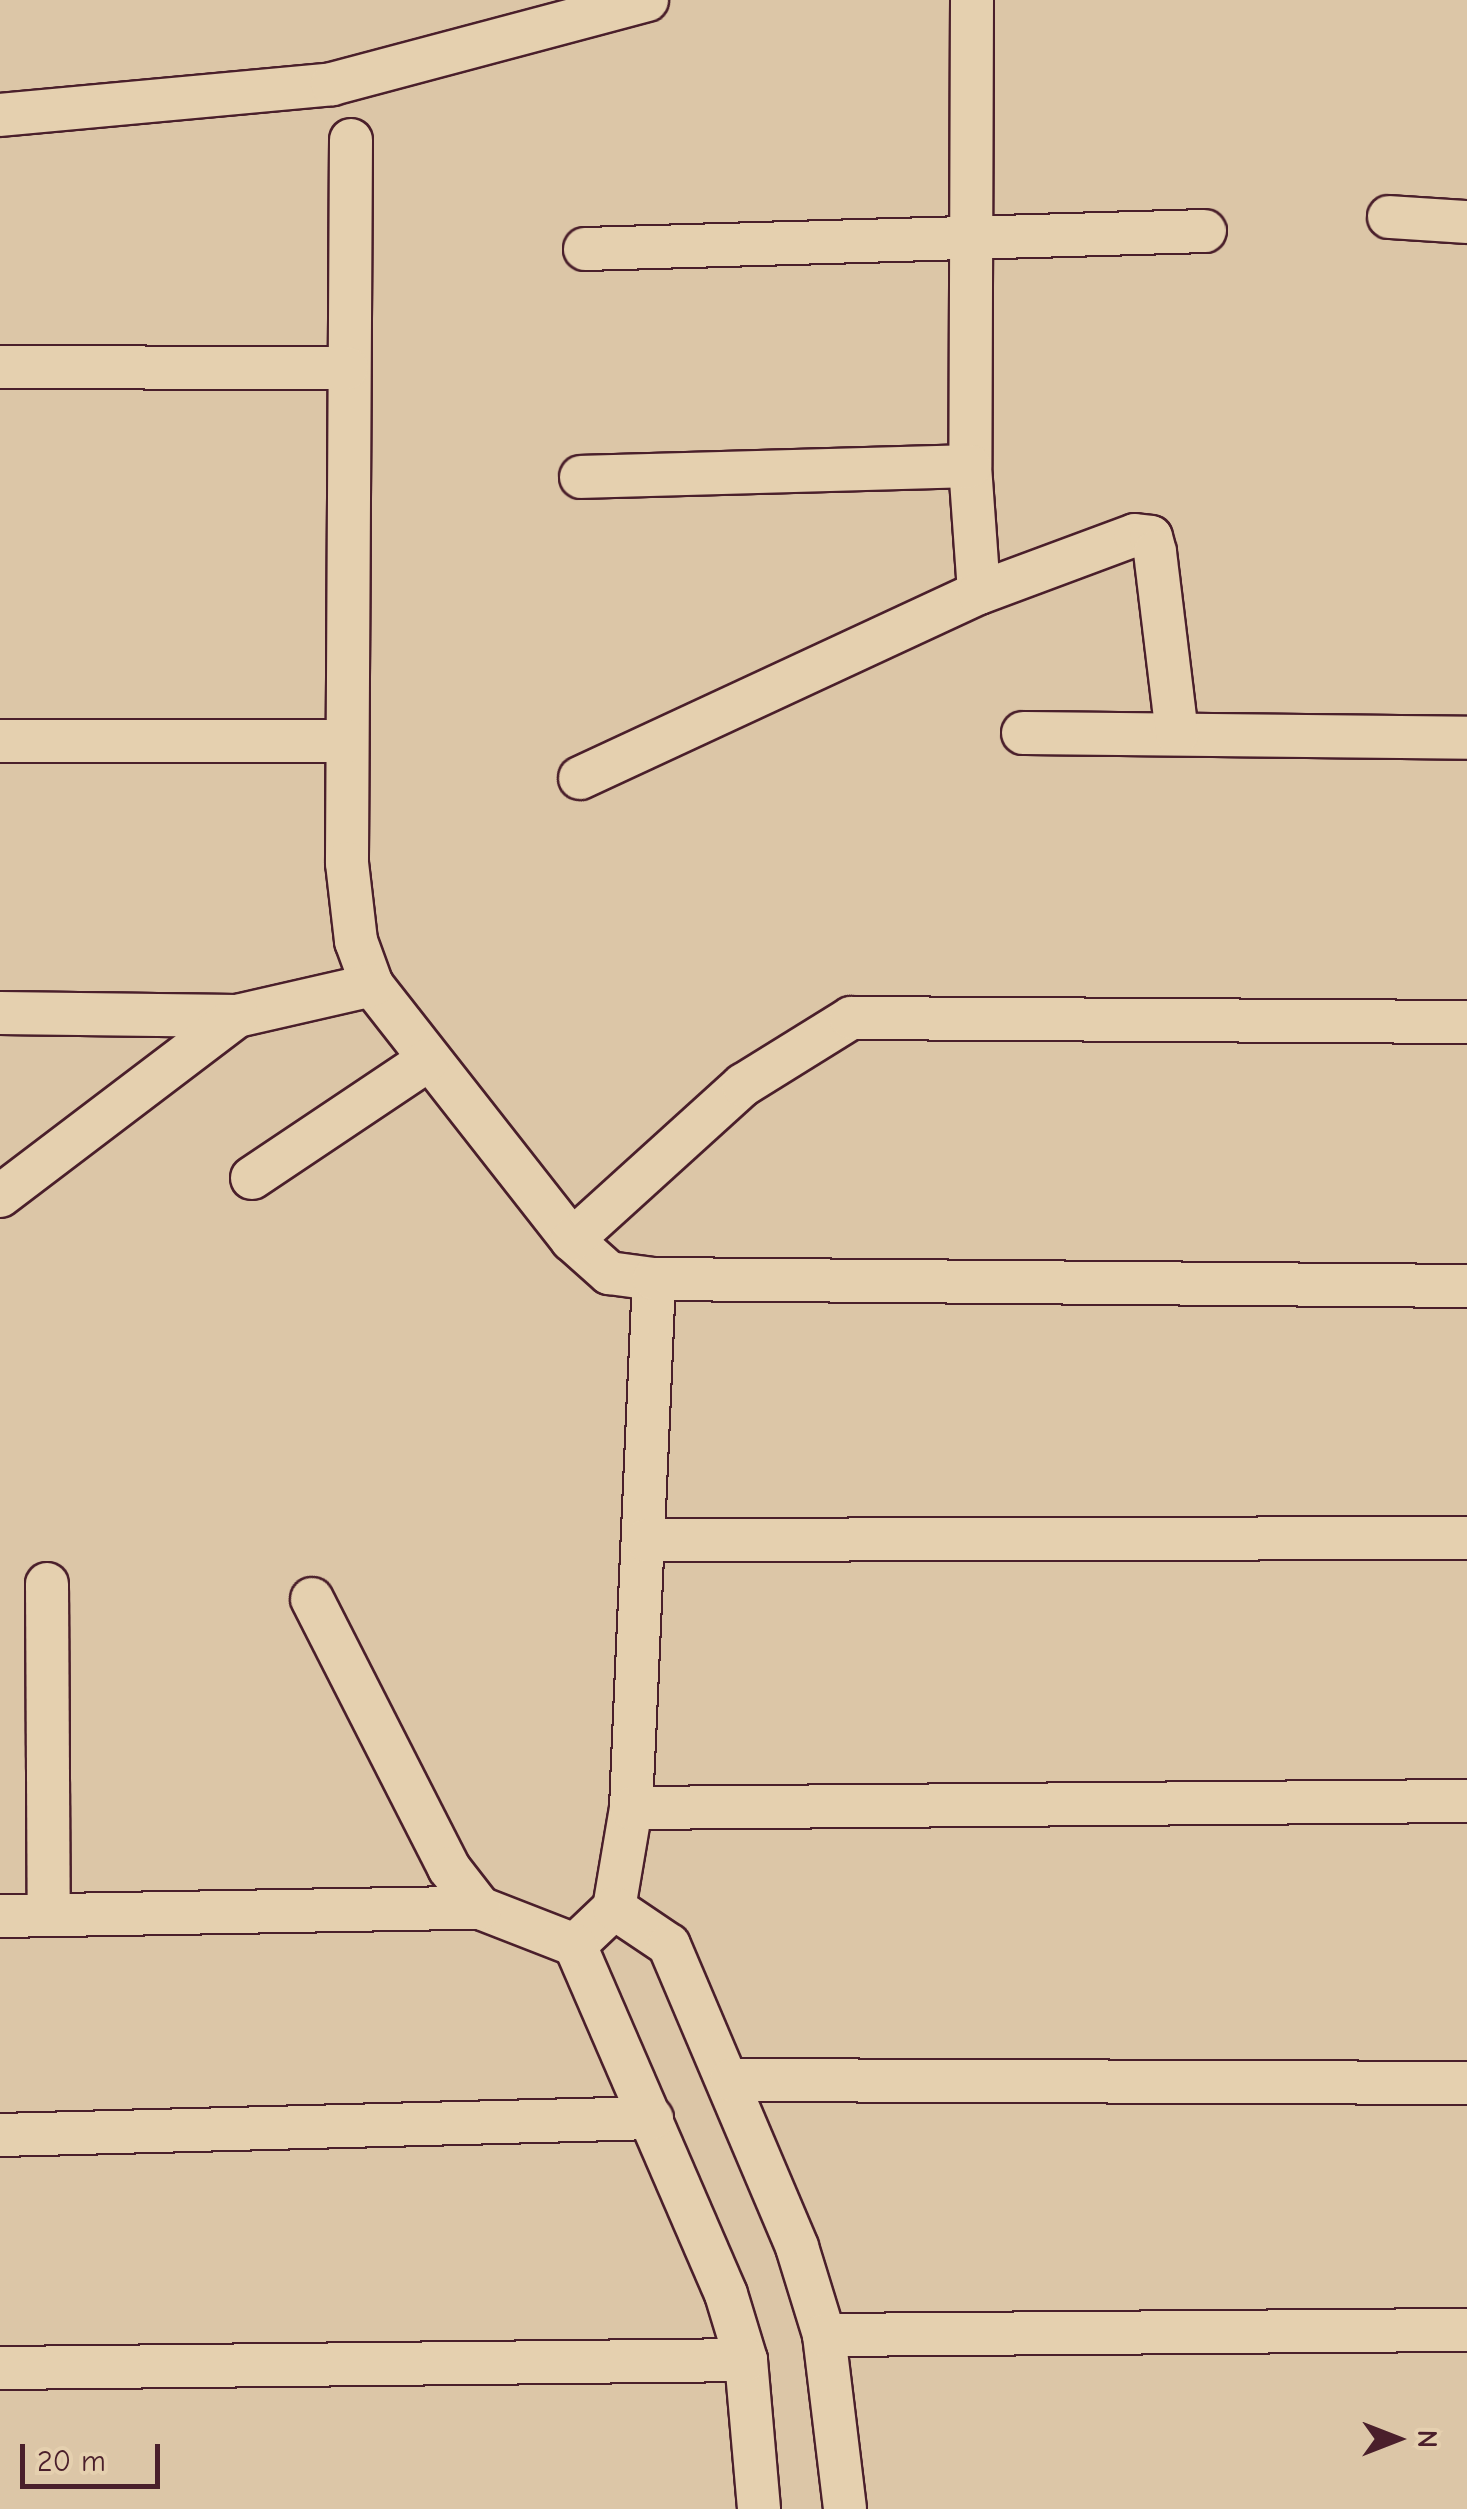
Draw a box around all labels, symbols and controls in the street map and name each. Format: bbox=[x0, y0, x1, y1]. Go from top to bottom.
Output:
north arrow bbox=[1347, 2389, 1447, 2489]
scale bar bbox=[25, 2424, 165, 2486]
text: N bbox=[1411, 2430, 1443, 2448]
text: 20 m bbox=[37, 2444, 106, 2479]

